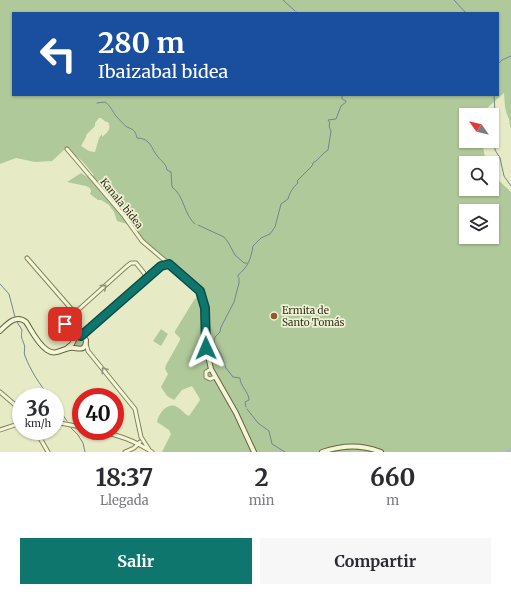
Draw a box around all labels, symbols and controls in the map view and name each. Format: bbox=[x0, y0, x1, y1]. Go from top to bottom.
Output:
text: 280 m bbox=[98, 25, 185, 61]
icon: left bbox=[32, 28, 84, 80]
text: Ibaizabal bidea bbox=[98, 60, 228, 83]
north arrow bbox=[459, 108, 499, 148]
map controls bbox=[459, 108, 499, 244]
button: search bbox=[459, 156, 499, 196]
street label: Kanala bidea bbox=[97, 175, 146, 232]
button: layers bbox=[459, 204, 499, 244]
one-way arrow bbox=[99, 285, 107, 292]
place label: Ermita de Santo Tomás bbox=[282, 304, 345, 329]
pin bbox=[48, 307, 82, 341]
marker: Ermita de Santo Tomás bbox=[269, 311, 279, 321]
icon: arrive bbox=[54, 313, 76, 335]
position arrow bbox=[185, 327, 227, 369]
one-way arrow bbox=[101, 367, 108, 374]
speed limit sign: 40 bbox=[72, 388, 124, 440]
text: 36 bbox=[26, 396, 50, 421]
text: km/h bbox=[25, 417, 51, 430]
text: 18:37 bbox=[96, 462, 153, 493]
text: 2 bbox=[255, 462, 269, 493]
text: 660 bbox=[370, 462, 415, 493]
text: Llegada bbox=[100, 492, 149, 509]
text: min bbox=[249, 492, 274, 509]
text: m bbox=[386, 492, 399, 509]
button: Salir bbox=[20, 538, 252, 584]
button: Compartir bbox=[260, 538, 491, 584]

